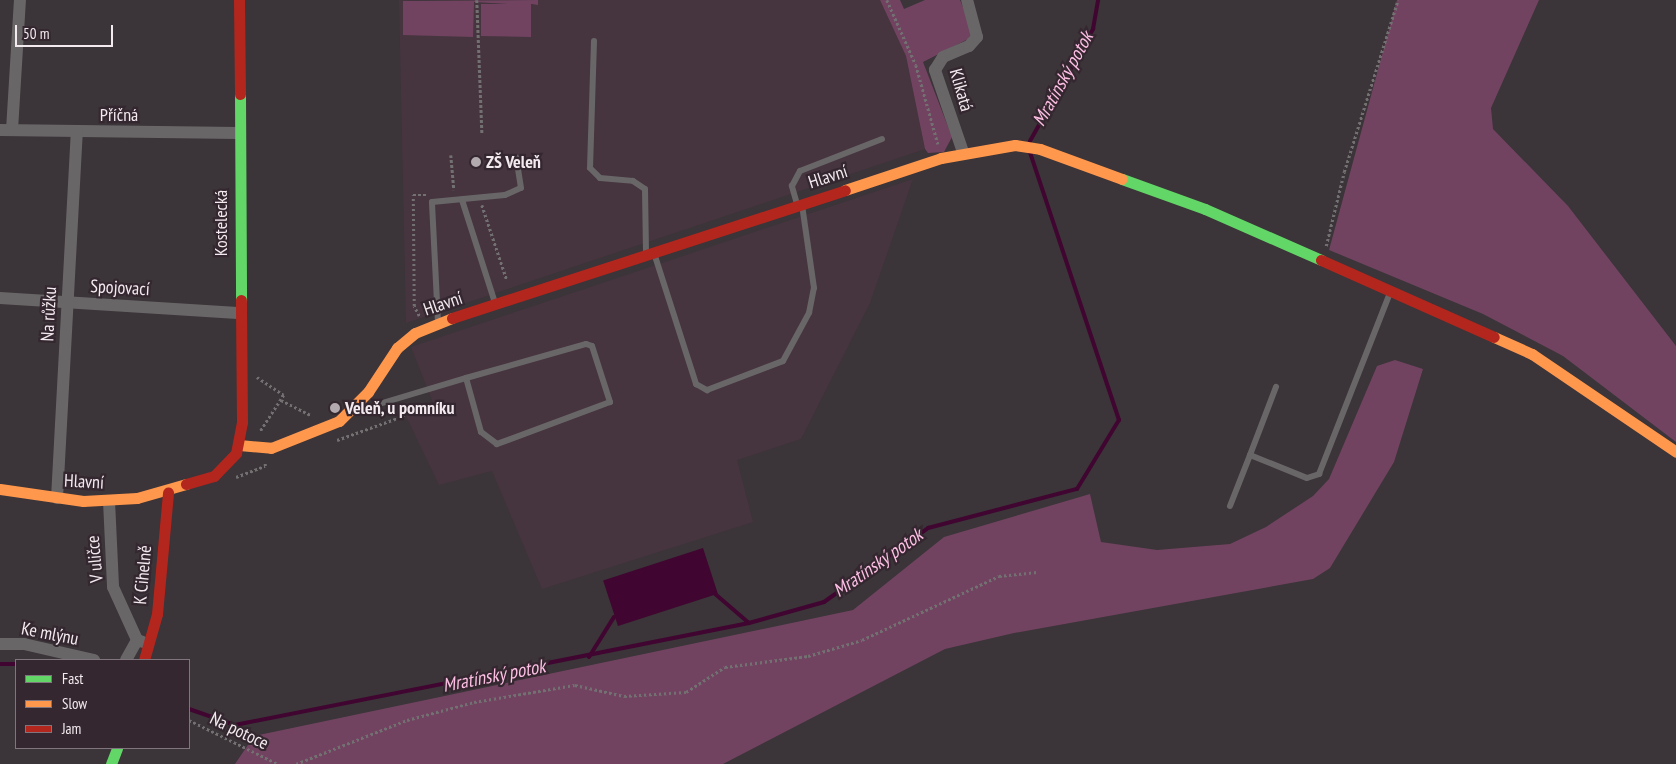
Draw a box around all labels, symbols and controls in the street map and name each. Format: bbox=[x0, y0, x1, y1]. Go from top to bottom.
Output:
scale bar bbox=[18, 15, 115, 47]
text: 50 m bbox=[23, 24, 49, 43]
water label: Mratínský potok bbox=[1028, 28, 1098, 130]
street label: Klikatá bbox=[945, 66, 977, 114]
street label: Příčná bbox=[100, 104, 138, 126]
place label: ZŠ Veleň bbox=[486, 151, 541, 173]
marker: ZŠ Veleň bbox=[470, 156, 482, 168]
street label: Hlavní bbox=[806, 161, 850, 193]
street label: Kostelecká bbox=[210, 190, 232, 256]
street label: Spojovací bbox=[90, 276, 150, 300]
street label: Na růžku bbox=[37, 286, 61, 342]
street label: Hlavní bbox=[421, 287, 465, 321]
place label: Veleň, u pomníku bbox=[345, 397, 456, 419]
marker: Veleň, u pomníku bbox=[329, 402, 341, 414]
street label: Hlavní bbox=[64, 470, 104, 494]
water label: Mratínský potok bbox=[829, 524, 927, 602]
street label: V uličce bbox=[82, 534, 108, 584]
street label: K Cihelně bbox=[130, 544, 156, 606]
street label: Ke mlýnu bbox=[20, 618, 80, 650]
water label: Mratínský potok bbox=[440, 655, 548, 697]
legend bbox=[15, 659, 190, 749]
text: Fast bbox=[62, 669, 83, 688]
text: Slow bbox=[62, 694, 87, 713]
street label: Na potoce bbox=[206, 708, 272, 754]
text: Jam bbox=[62, 719, 81, 738]

